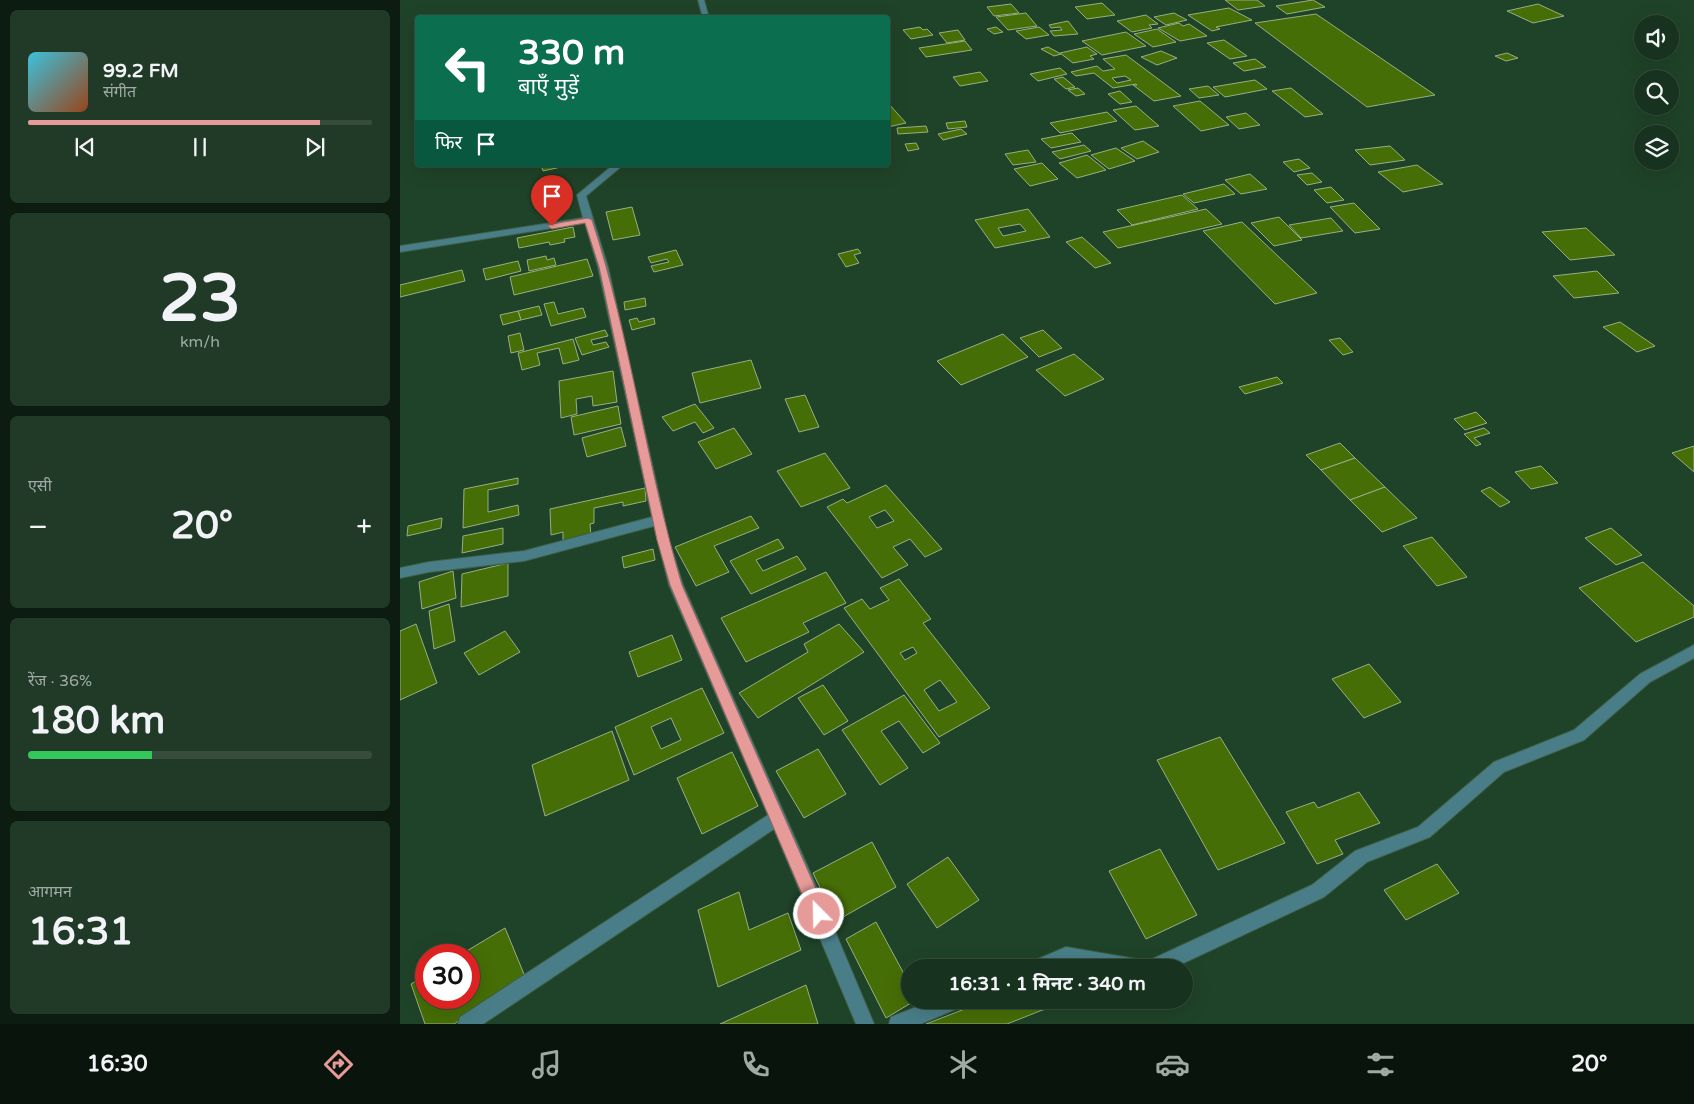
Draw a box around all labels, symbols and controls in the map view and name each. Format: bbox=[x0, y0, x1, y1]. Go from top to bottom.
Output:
map controls bbox=[1634, 15, 1679, 170]
button: sound bbox=[1634, 15, 1679, 60]
text: 330 m bbox=[518, 32, 625, 74]
icon: left bbox=[435, 35, 500, 100]
text: 99.2 FM bbox=[103, 60, 179, 82]
button: search bbox=[1634, 70, 1679, 115]
text: बाएँ मुड़ें bbox=[518, 74, 579, 100]
text: संगीत bbox=[103, 82, 136, 102]
button: layers bbox=[1634, 125, 1679, 170]
icon: arrive bbox=[472, 130, 500, 158]
text: फिर bbox=[435, 132, 462, 154]
icon: previous bbox=[71, 133, 99, 161]
icon: pause bbox=[186, 133, 214, 161]
icon: next bbox=[301, 133, 329, 161]
pin bbox=[531, 175, 573, 226]
icon: arrive bbox=[538, 182, 566, 210]
text: 23 bbox=[159, 260, 241, 339]
text: km/h bbox=[180, 332, 220, 352]
text: एसी bbox=[28, 476, 52, 496]
text: 20° bbox=[171, 503, 233, 549]
text: − bbox=[28, 510, 48, 544]
text: + bbox=[356, 510, 372, 544]
text: रेंज · 36% bbox=[28, 671, 92, 691]
text: 180 km bbox=[28, 698, 165, 744]
text: आगमन bbox=[28, 882, 72, 902]
position arrow bbox=[792, 887, 844, 939]
text: 16:31 bbox=[28, 909, 133, 955]
speed limit sign: 30 bbox=[415, 944, 480, 1009]
text: 16:31 · 1 मिनट · 340 m bbox=[948, 973, 1146, 995]
icon: directions bbox=[321, 1047, 356, 1082]
icon: music bbox=[529, 1047, 564, 1082]
icon: phone bbox=[738, 1047, 773, 1082]
icon: climate bbox=[946, 1047, 981, 1082]
icon: car bbox=[1155, 1047, 1190, 1082]
icon: filters bbox=[1363, 1047, 1398, 1082]
text: 16:30 bbox=[87, 1051, 148, 1077]
text: 20° bbox=[1571, 1051, 1607, 1077]

